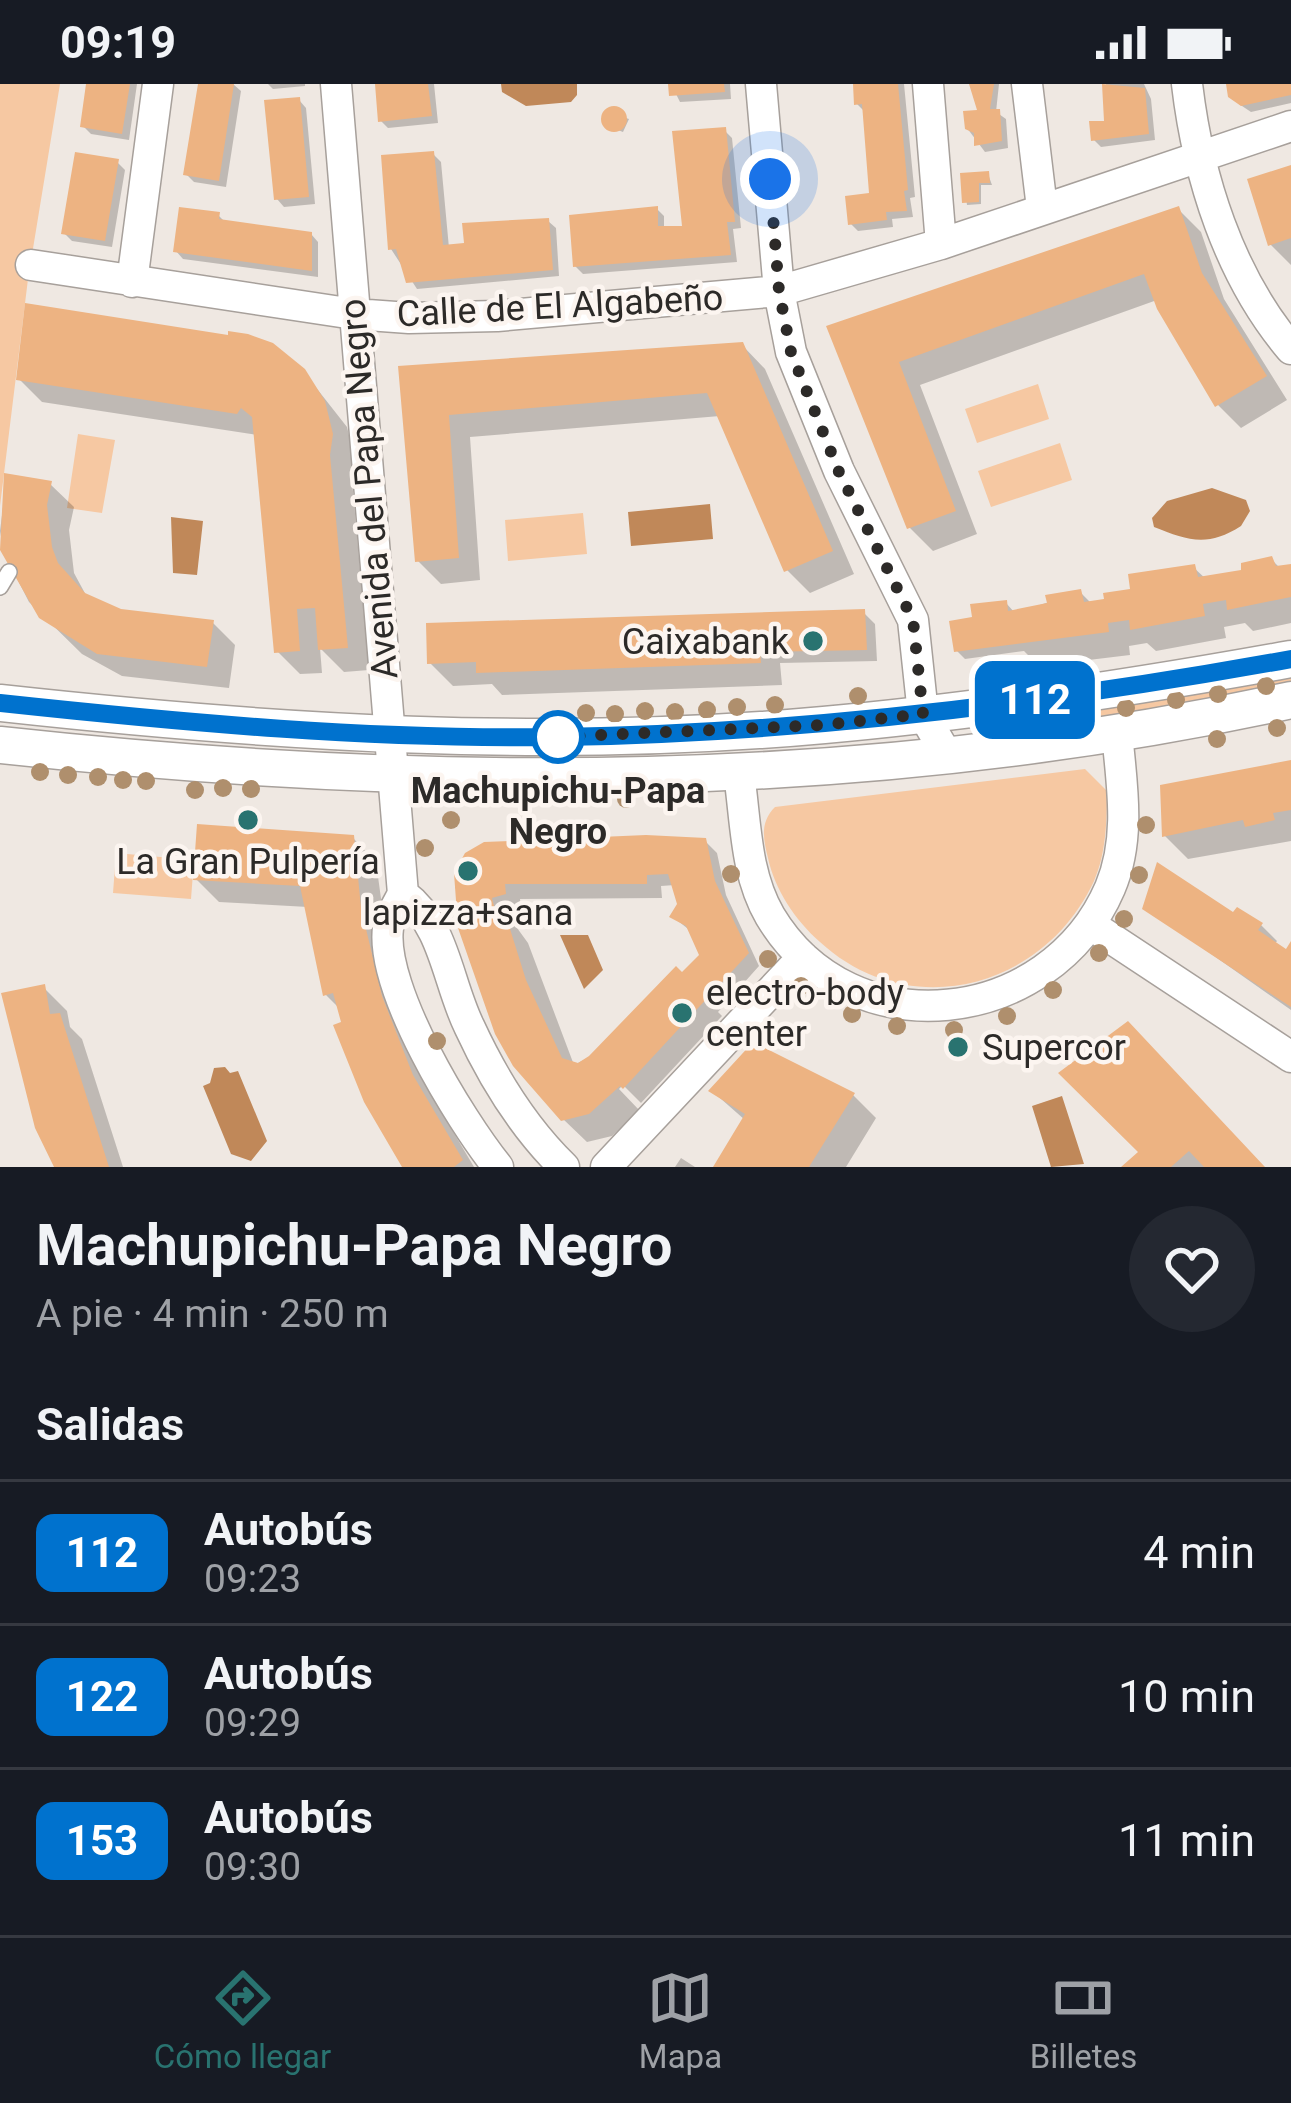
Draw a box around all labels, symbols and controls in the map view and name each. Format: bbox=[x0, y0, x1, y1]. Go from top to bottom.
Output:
text: 09:19 bbox=[60, 16, 176, 69]
your location bbox=[740, 149, 800, 209]
street label: Calle de El Algabeño bbox=[396, 276, 724, 336]
street label: Avenida del Papa Negro bbox=[331, 297, 407, 681]
place label: Caixabank bbox=[622, 621, 790, 663]
marker: Caixabank bbox=[800, 628, 826, 654]
line badge: 112 bbox=[966, 661, 1104, 739]
text: 112 bbox=[999, 675, 1071, 724]
marker: Machupichu-Papa Negro bbox=[533, 712, 583, 762]
place label: Machupichu-Papa Negro bbox=[411, 770, 705, 853]
marker: La Gran Pulpería bbox=[235, 807, 261, 833]
place label: La Gran Pulpería bbox=[116, 841, 380, 883]
marker: lapizza+sana bbox=[455, 858, 481, 884]
place label: lapizza+sana bbox=[363, 892, 573, 934]
place label: electro-body center bbox=[706, 972, 904, 1055]
marker: electro-body center bbox=[669, 1000, 695, 1026]
place label: Supercor bbox=[982, 1027, 1126, 1069]
marker: Supercor bbox=[945, 1034, 971, 1060]
button: heart bbox=[1129, 1206, 1255, 1332]
text: Machupichu-Papa Negro bbox=[36, 1212, 673, 1279]
text: A pie · 4 min · 250 m bbox=[36, 1291, 389, 1337]
text: Salidas bbox=[36, 1398, 184, 1451]
text: Autobús bbox=[204, 1503, 373, 1556]
text: 4 min bbox=[1143, 1526, 1255, 1579]
text: 112 bbox=[66, 1528, 138, 1577]
text: 09:23 bbox=[204, 1556, 301, 1602]
text: Autobús bbox=[204, 1647, 373, 1700]
text: 10 min bbox=[1118, 1670, 1255, 1723]
text: 122 bbox=[66, 1672, 138, 1721]
text: 09:29 bbox=[204, 1700, 301, 1746]
text: Autobús bbox=[204, 1791, 373, 1844]
text: 11 min bbox=[1118, 1814, 1255, 1867]
text: 153 bbox=[66, 1816, 138, 1865]
text: 09:30 bbox=[204, 1844, 301, 1890]
tab: Cómo llegar bbox=[154, 1965, 331, 2076]
tab: Mapa bbox=[639, 1965, 722, 2076]
tab: Billetes bbox=[1030, 1965, 1137, 2076]

